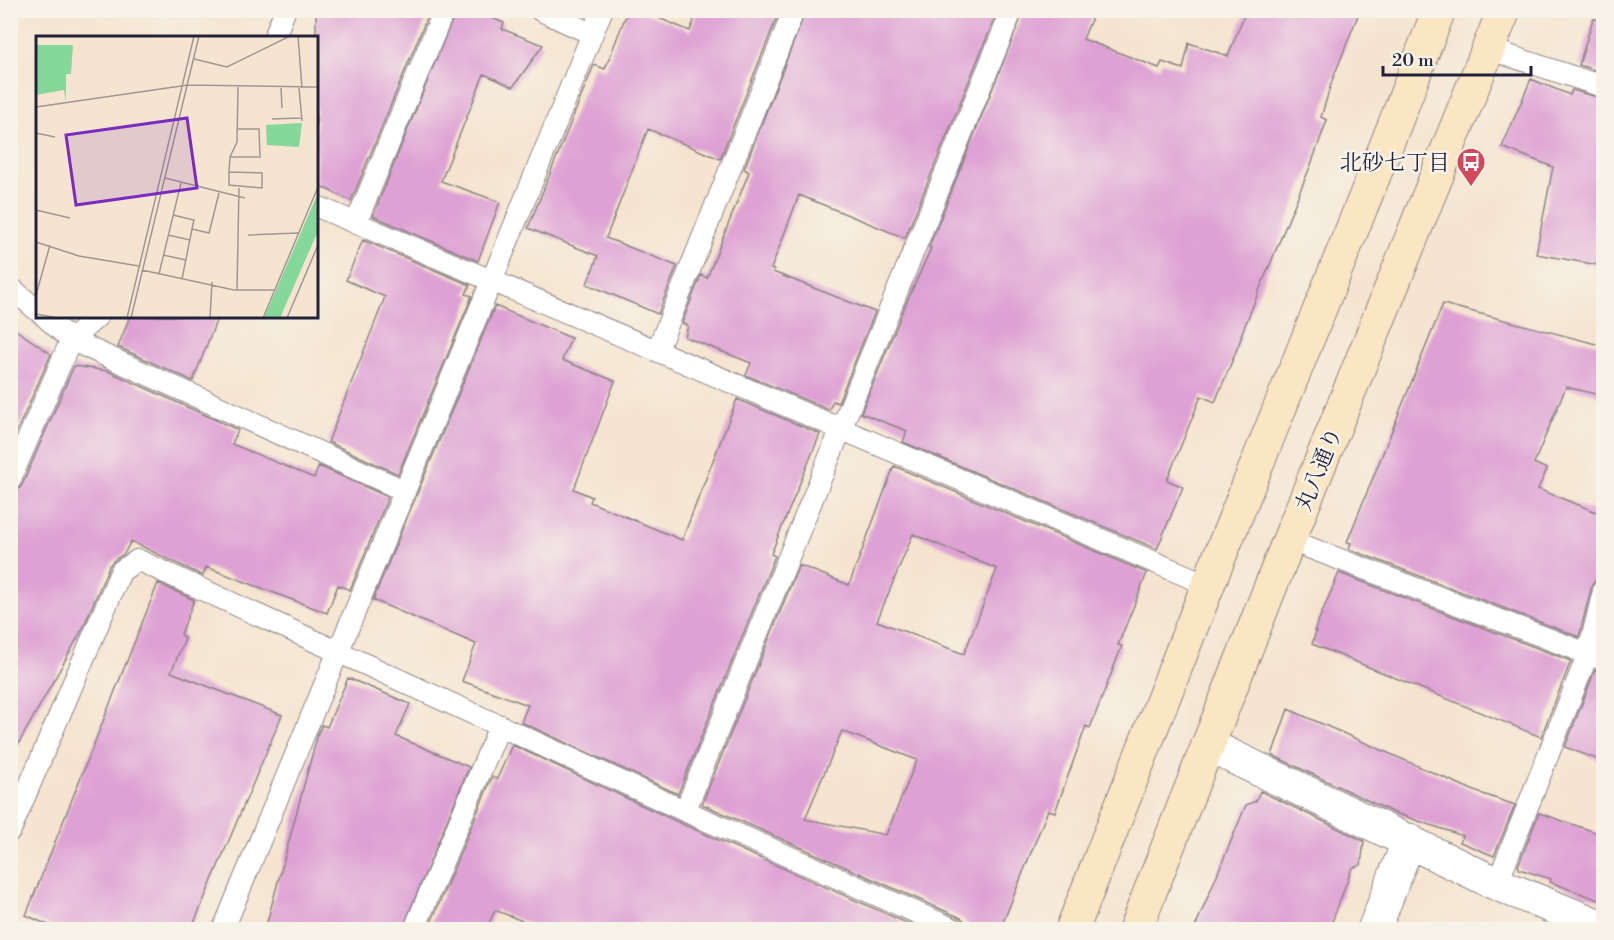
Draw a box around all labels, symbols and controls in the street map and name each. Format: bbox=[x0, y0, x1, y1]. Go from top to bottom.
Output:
inset map bbox=[36, 36, 318, 318]
scale bar bbox=[1383, 39, 1532, 77]
text: 20 m bbox=[1392, 49, 1434, 72]
bus stop icon: 北砂七丁目 bbox=[1455, 146, 1487, 188]
place label: 北砂七丁目 bbox=[1340, 150, 1450, 177]
street label: 丸八通り bbox=[1290, 424, 1348, 515]

